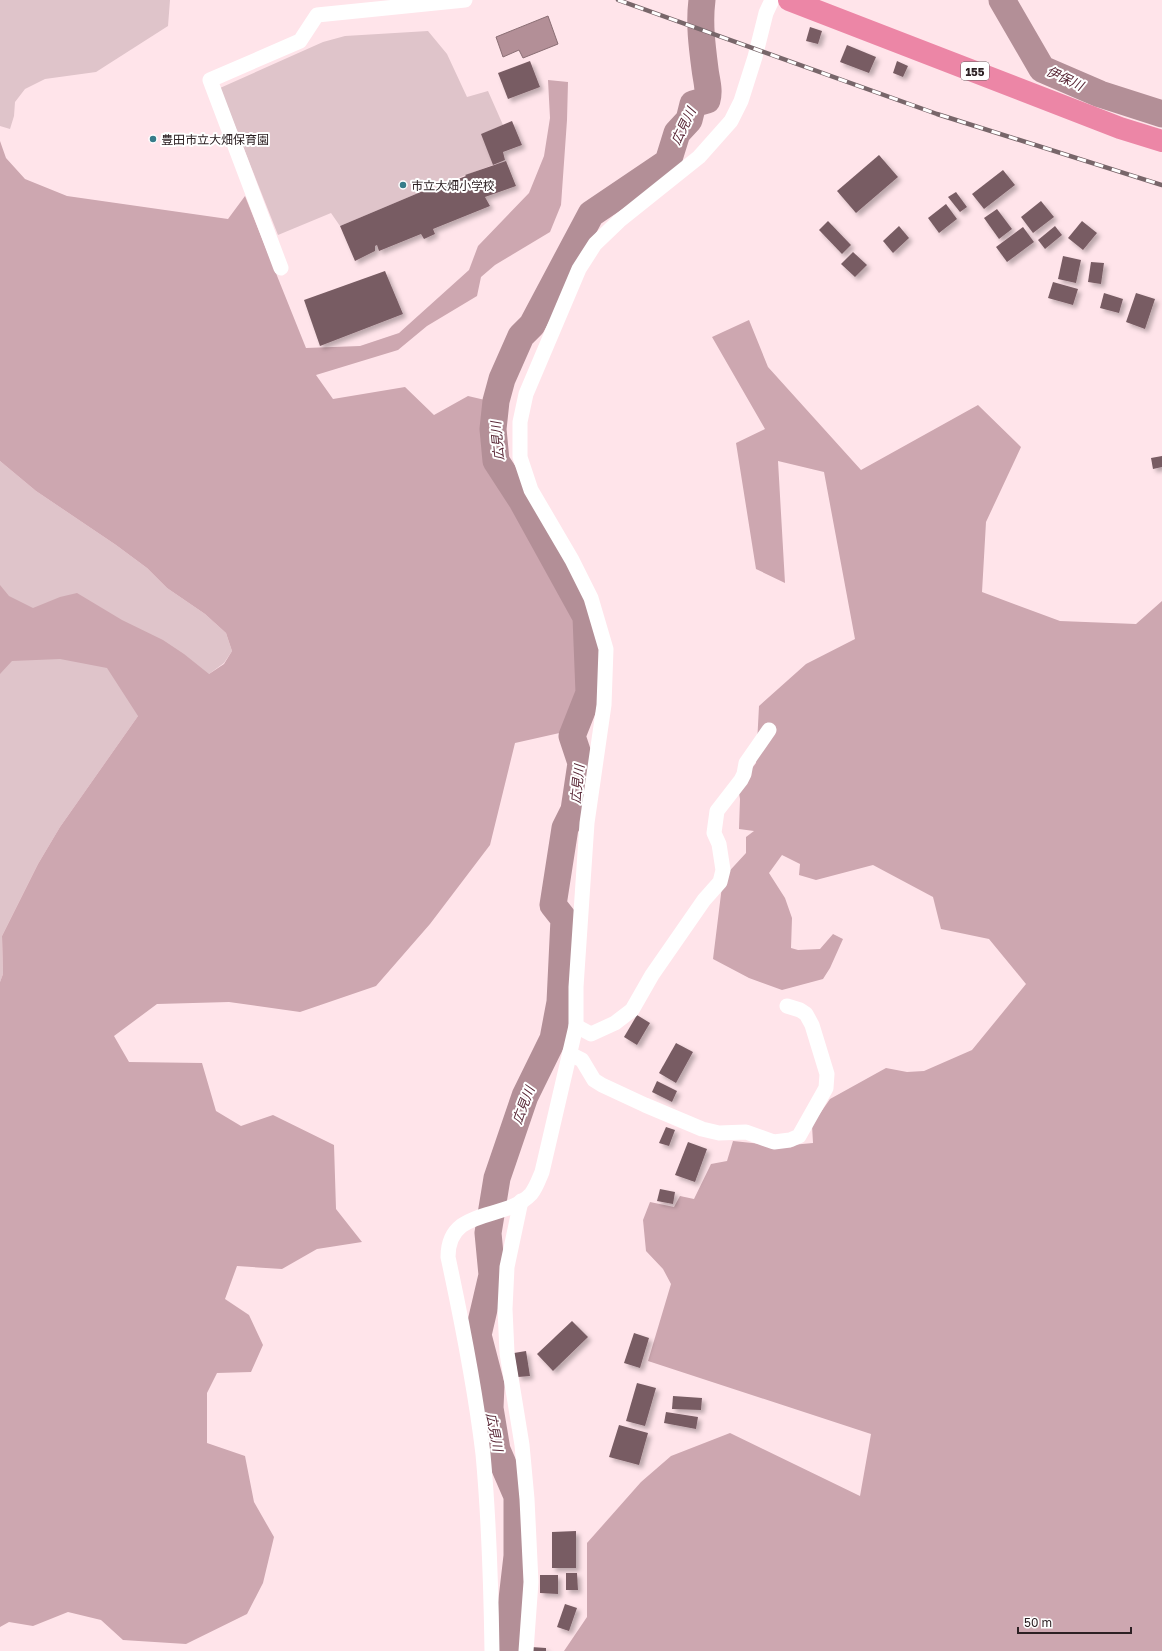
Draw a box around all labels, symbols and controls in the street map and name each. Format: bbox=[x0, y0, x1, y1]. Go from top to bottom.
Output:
road number: 155 bbox=[961, 62, 989, 80]
water label: 伊保川 bbox=[1044, 63, 1088, 94]
water label: 広見川 bbox=[667, 103, 700, 147]
place label: 豊田市立大畑保育園 bbox=[161, 132, 269, 147]
marker: 豊田市立大畑保育園 bbox=[148, 134, 158, 144]
place label: 市立大畑小学校 bbox=[411, 178, 495, 193]
marker: 市立大畑小学校 bbox=[398, 180, 408, 190]
water label: 広見川 bbox=[487, 419, 507, 461]
water label: 広見川 bbox=[567, 762, 587, 804]
water label: 広見川 bbox=[509, 1082, 538, 1126]
water label: 広見川 bbox=[483, 1411, 507, 1455]
scale bar bbox=[1018, 1609, 1131, 1635]
text: 50 m bbox=[1024, 1615, 1052, 1630]

